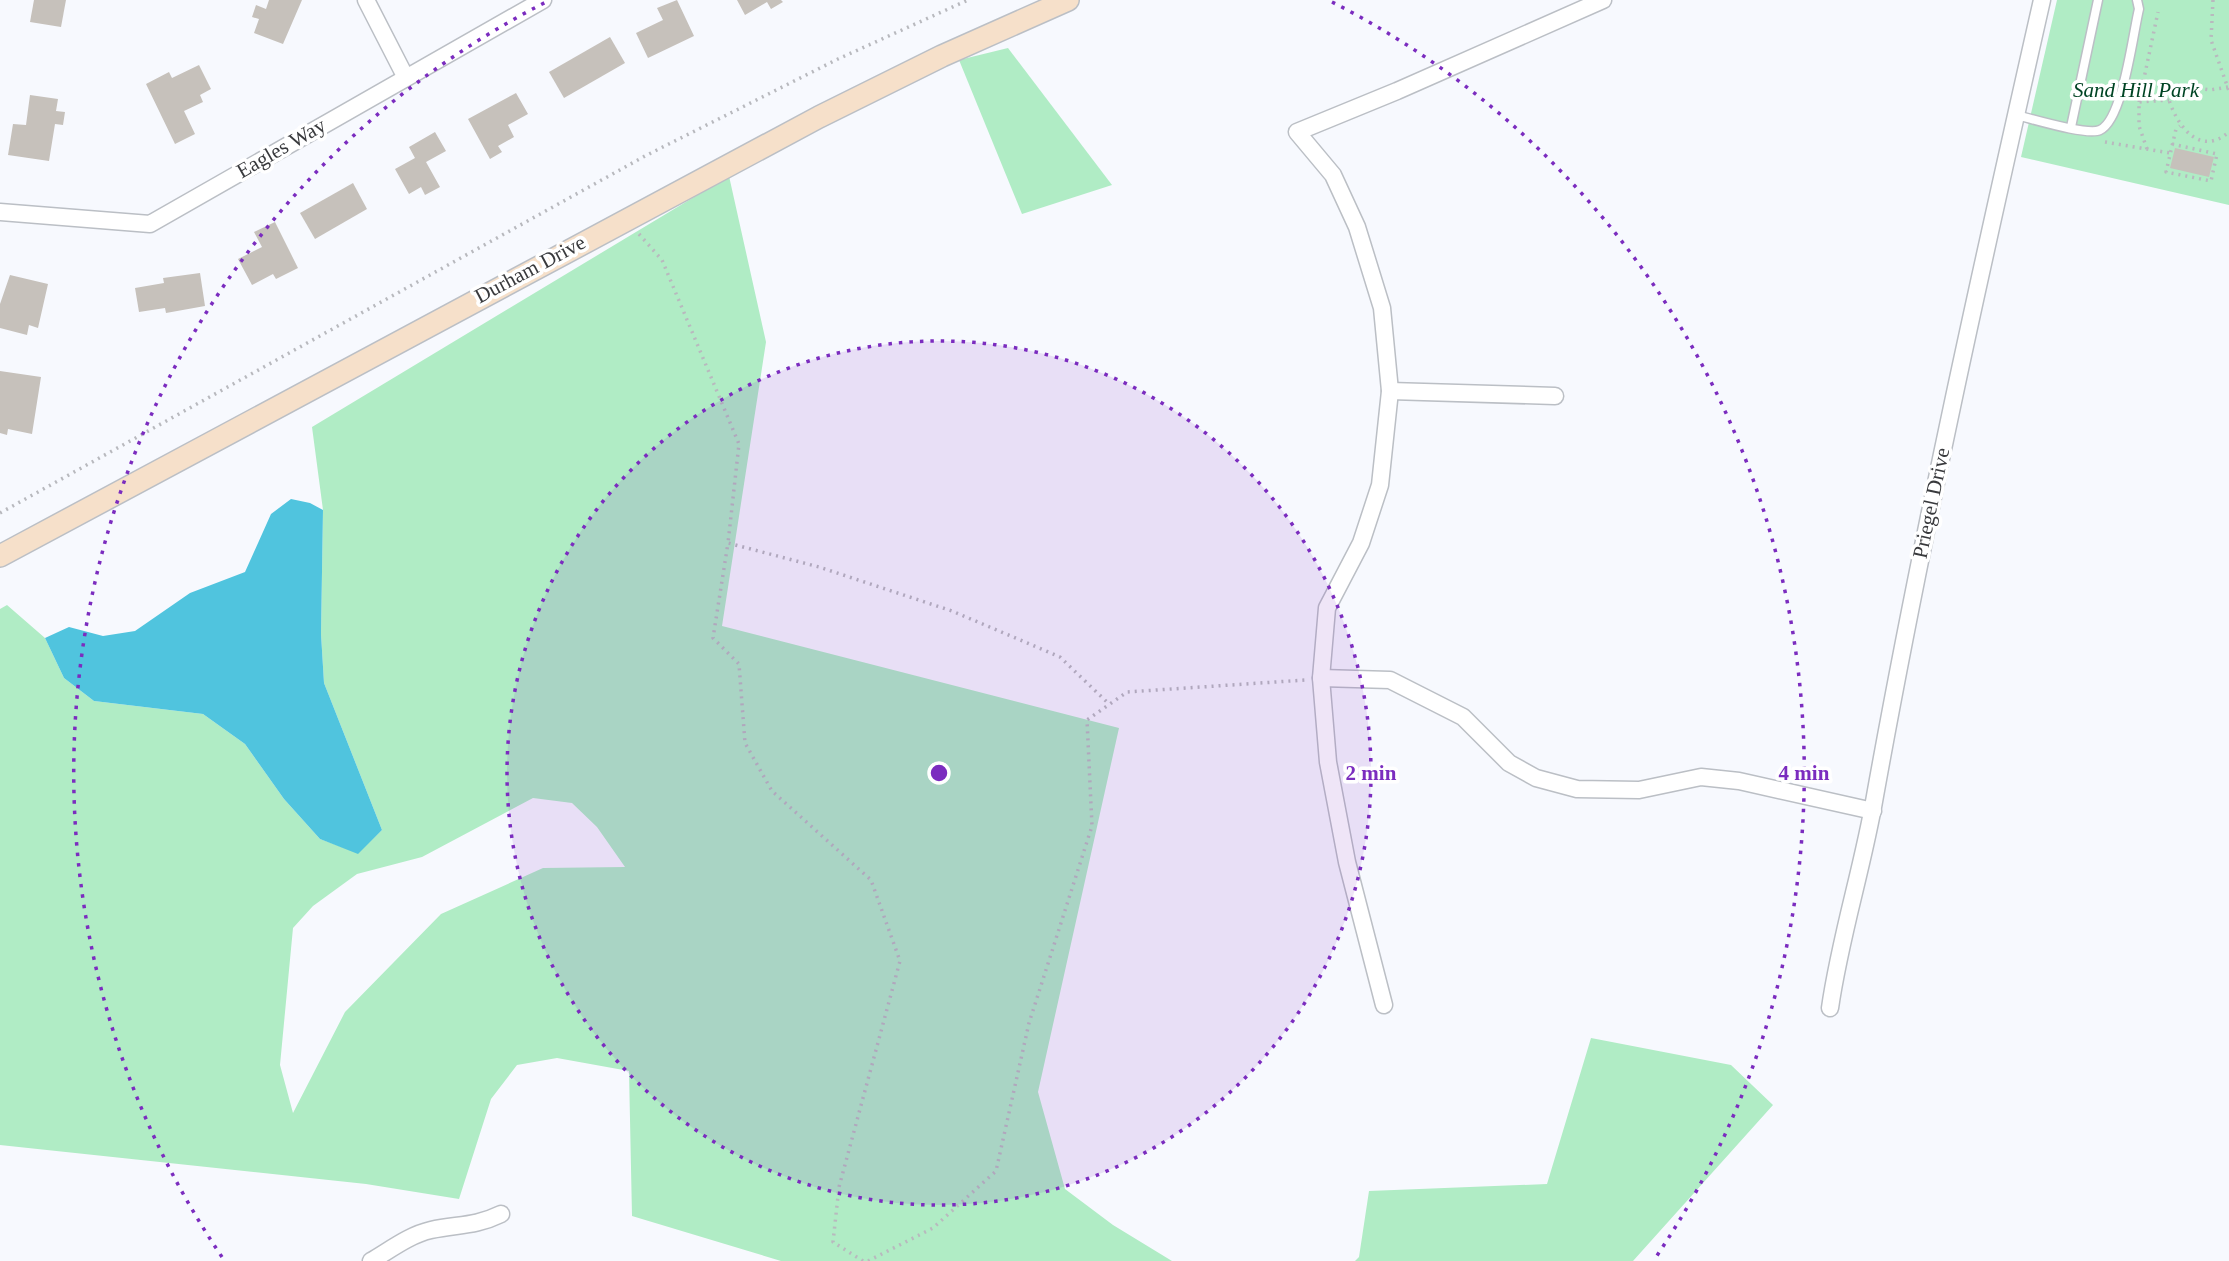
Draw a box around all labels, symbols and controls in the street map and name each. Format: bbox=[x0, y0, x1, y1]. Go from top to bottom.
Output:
park label: Sand Hill Park bbox=[2073, 78, 2200, 102]
street label: Eagles Way bbox=[232, 113, 330, 183]
street label: Durham Drive bbox=[471, 230, 589, 308]
street label: Priegel Drive bbox=[1908, 445, 1954, 561]
centre of rings bbox=[927, 761, 951, 785]
text: 2 min bbox=[1346, 761, 1397, 785]
text: 4 min bbox=[1779, 761, 1830, 785]

